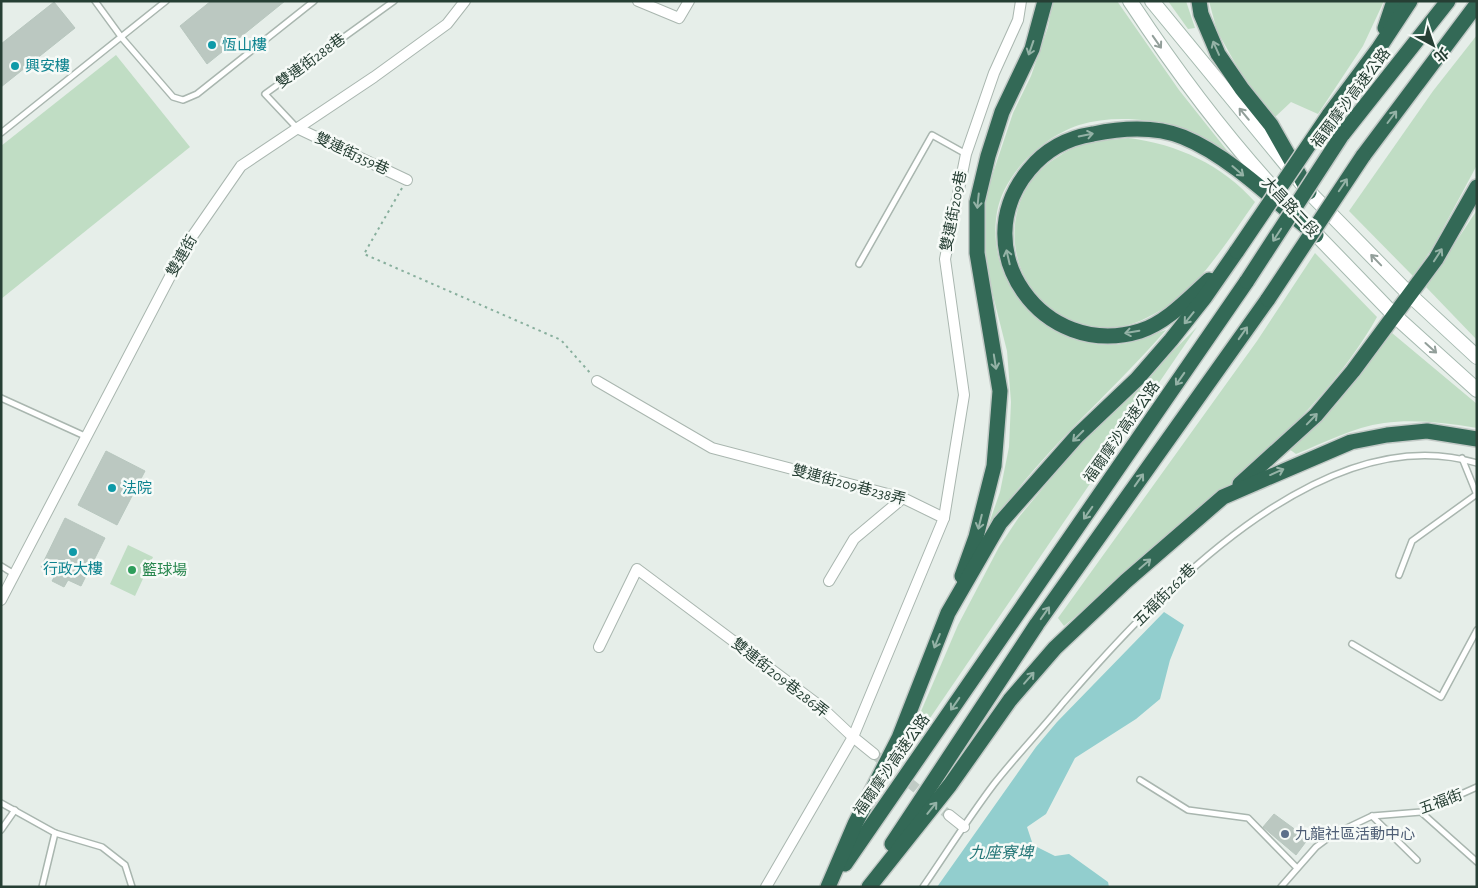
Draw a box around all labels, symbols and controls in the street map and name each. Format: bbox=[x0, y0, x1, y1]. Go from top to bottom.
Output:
north arrow bbox=[1408, 20, 1458, 70]
street label: 雙連街288巷 bbox=[273, 30, 348, 91]
one-way arrow bbox=[1152, 34, 1162, 48]
place label: 恆山樓 bbox=[222, 37, 267, 53]
marker: 恆山樓 bbox=[206, 39, 218, 51]
one-way arrow bbox=[1026, 40, 1035, 55]
one-way arrow bbox=[1211, 41, 1221, 56]
street label: 福爾摩沙高速公路 bbox=[1307, 44, 1393, 150]
text: 北 bbox=[1431, 44, 1451, 65]
place label: 興安樓 bbox=[25, 58, 70, 74]
marker: 興安樓 bbox=[9, 60, 21, 72]
one-way arrow bbox=[1239, 108, 1250, 121]
one-way arrow bbox=[1387, 110, 1397, 124]
street label: 雙連街359巷 bbox=[313, 129, 392, 178]
one-way arrow bbox=[1078, 129, 1094, 139]
one-way arrow bbox=[1231, 166, 1244, 177]
street label: 雙連街209巷 bbox=[938, 169, 969, 253]
street label: 大昌路二段 bbox=[1259, 174, 1322, 240]
one-way arrow bbox=[1338, 179, 1348, 193]
one-way arrow bbox=[973, 192, 983, 208]
one-way arrow bbox=[1272, 227, 1282, 241]
street label: 雙連街 bbox=[163, 232, 200, 279]
one-way arrow bbox=[1433, 249, 1443, 263]
one-way arrow bbox=[1003, 250, 1012, 266]
one-way arrow bbox=[1370, 254, 1382, 267]
one-way arrow bbox=[1183, 311, 1194, 324]
one-way arrow bbox=[1238, 327, 1248, 341]
one-way arrow bbox=[1124, 328, 1140, 338]
one-way arrow bbox=[1424, 343, 1437, 354]
one-way arrow bbox=[990, 353, 1000, 369]
one-way arrow bbox=[1175, 372, 1185, 386]
street label: 福爾摩沙高速公路 bbox=[1080, 377, 1163, 485]
one-way arrow bbox=[1306, 412, 1318, 425]
one-way arrow bbox=[1071, 430, 1084, 442]
street label: 雙連街209巷238弄 bbox=[791, 462, 908, 507]
one-way arrow bbox=[1269, 467, 1284, 477]
one-way arrow bbox=[1134, 473, 1144, 487]
place label: 法院 bbox=[122, 480, 152, 496]
marker: 法院 bbox=[106, 482, 118, 494]
one-way arrow bbox=[1082, 505, 1092, 519]
one-way arrow bbox=[975, 513, 984, 529]
marker: 行政大樓 bbox=[67, 546, 79, 558]
one-way arrow bbox=[1139, 558, 1152, 570]
street label: 五福街262巷 bbox=[1130, 560, 1199, 629]
place label: 行政大樓 bbox=[43, 561, 103, 577]
place label: 籃球場 bbox=[142, 562, 187, 578]
marker: 籃球場 bbox=[126, 564, 138, 576]
one-way arrow bbox=[1040, 606, 1050, 620]
one-way arrow bbox=[932, 633, 941, 648]
street label: 雙連街209巷286弄 bbox=[729, 635, 832, 720]
one-way arrow bbox=[1023, 671, 1035, 684]
one-way arrow bbox=[950, 697, 960, 711]
street label: 福爾摩沙高速公路 bbox=[850, 710, 933, 818]
street label: 五福街 bbox=[1417, 786, 1465, 817]
one-way arrow bbox=[927, 801, 937, 815]
place label: 九龍社區活動中心 bbox=[1295, 825, 1415, 842]
marker: 九龍社區活動中心 bbox=[1279, 828, 1291, 840]
water label: 九座寮埤 bbox=[969, 844, 1035, 861]

